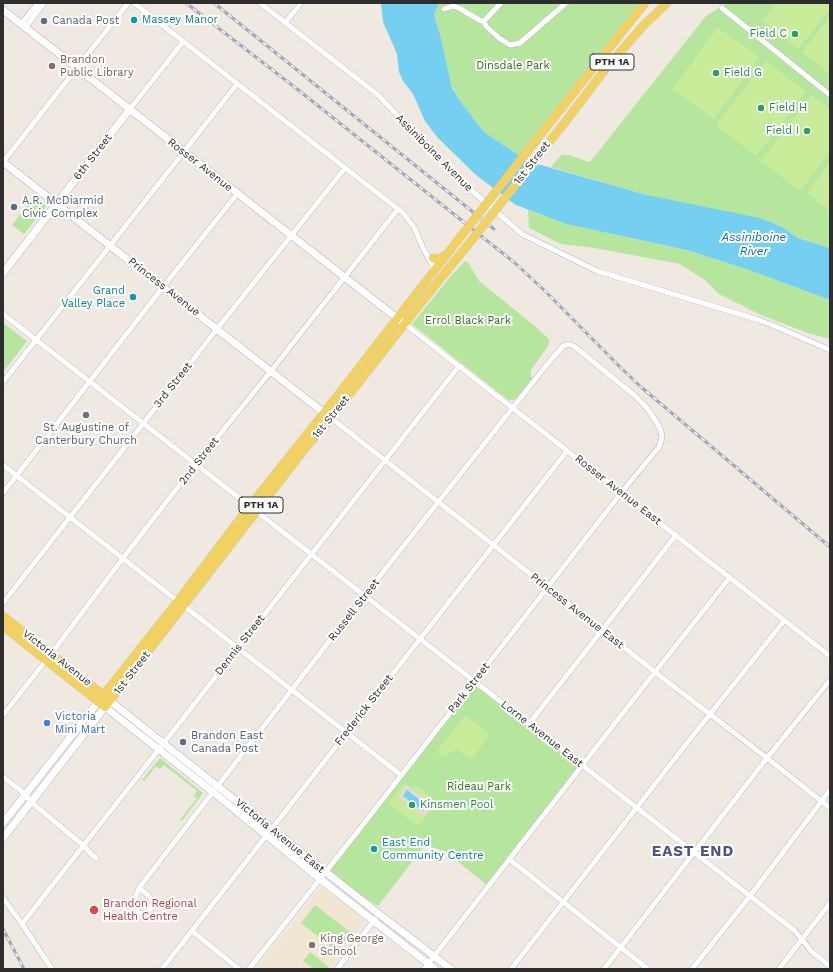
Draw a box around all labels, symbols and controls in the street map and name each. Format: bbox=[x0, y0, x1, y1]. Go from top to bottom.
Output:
place label: Massey Manor bbox=[142, 13, 218, 27]
place label: Canada Post bbox=[52, 14, 119, 28]
marker: Massey Manor bbox=[129, 15, 139, 25]
marker: Canada Post bbox=[39, 16, 49, 26]
place label: Field C bbox=[749, 27, 787, 41]
marker: Field C bbox=[790, 29, 800, 39]
place label: Brandon Public Library bbox=[60, 53, 134, 79]
road number: PTH 1A bbox=[590, 54, 634, 70]
park label: Dinsdale Park bbox=[476, 59, 550, 73]
marker: Brandon Public Library bbox=[47, 61, 57, 71]
place label: Field G bbox=[724, 66, 762, 80]
marker: Field G bbox=[711, 68, 721, 78]
place label: Field H bbox=[769, 101, 807, 115]
marker: Field H bbox=[756, 103, 766, 113]
street label: Assiniboine Avenue bbox=[393, 112, 475, 194]
place label: Field I bbox=[766, 124, 799, 138]
marker: Field I bbox=[802, 126, 812, 136]
street label: 6th Street bbox=[71, 131, 115, 183]
street label: Rosser Avenue bbox=[165, 136, 235, 194]
street label: 1st Street bbox=[511, 139, 553, 187]
place label: A.R. McDiarmid Civic Complex bbox=[22, 194, 104, 220]
marker: A.R. McDiarmid Civic Complex bbox=[9, 202, 19, 212]
water label: Assiniboine River bbox=[722, 230, 786, 258]
street label: Princess Avenue bbox=[125, 255, 203, 319]
place label: Grand Valley Place bbox=[61, 284, 125, 310]
marker: Grand Valley Place bbox=[128, 292, 138, 302]
park label: Errol Black Park bbox=[425, 314, 511, 328]
street label: 3rd Street bbox=[151, 359, 195, 411]
street label: 1st Street bbox=[310, 393, 352, 441]
marker: St. Augustine of Canterbury Church bbox=[81, 410, 91, 420]
place label: St. Augustine of Canterbury Church bbox=[35, 421, 137, 447]
street label: 2nd Street bbox=[176, 434, 222, 488]
street label: Rosser Avenue East bbox=[572, 452, 664, 528]
road number: PTH 1A bbox=[239, 497, 283, 513]
street label: Princess Avenue East bbox=[528, 570, 626, 652]
street label: Russell Street bbox=[326, 576, 382, 644]
street label: Dennis Street bbox=[212, 612, 268, 678]
street label: Victoria Avenue bbox=[20, 627, 94, 689]
street label: 1st Street bbox=[111, 649, 153, 697]
street label: Park Street bbox=[445, 660, 493, 716]
street label: Frederick Street bbox=[332, 672, 396, 748]
street label: Lorne Avenue East bbox=[498, 698, 586, 770]
place label: Victoria Mini Mart bbox=[55, 710, 105, 736]
marker: Victoria Mini Mart bbox=[42, 718, 52, 728]
place label: Brandon East Canada Post bbox=[191, 729, 263, 755]
marker: Brandon East Canada Post bbox=[178, 737, 188, 747]
park label: Rideau Park bbox=[447, 780, 511, 794]
street label: Victoria Avenue East bbox=[233, 796, 327, 876]
place label: Kinsmen Pool bbox=[420, 798, 493, 812]
marker: Kinsmen Pool bbox=[407, 800, 417, 810]
place label: East End Community Centre bbox=[382, 836, 484, 862]
district label: EAST END bbox=[652, 843, 734, 861]
marker: East End Community Centre bbox=[369, 844, 379, 854]
place label: Brandon Regional Health Centre bbox=[103, 897, 197, 923]
marker: Brandon Regional Health Centre bbox=[88, 904, 100, 916]
place label: King George School bbox=[320, 932, 384, 958]
marker: King George School bbox=[307, 940, 317, 950]

